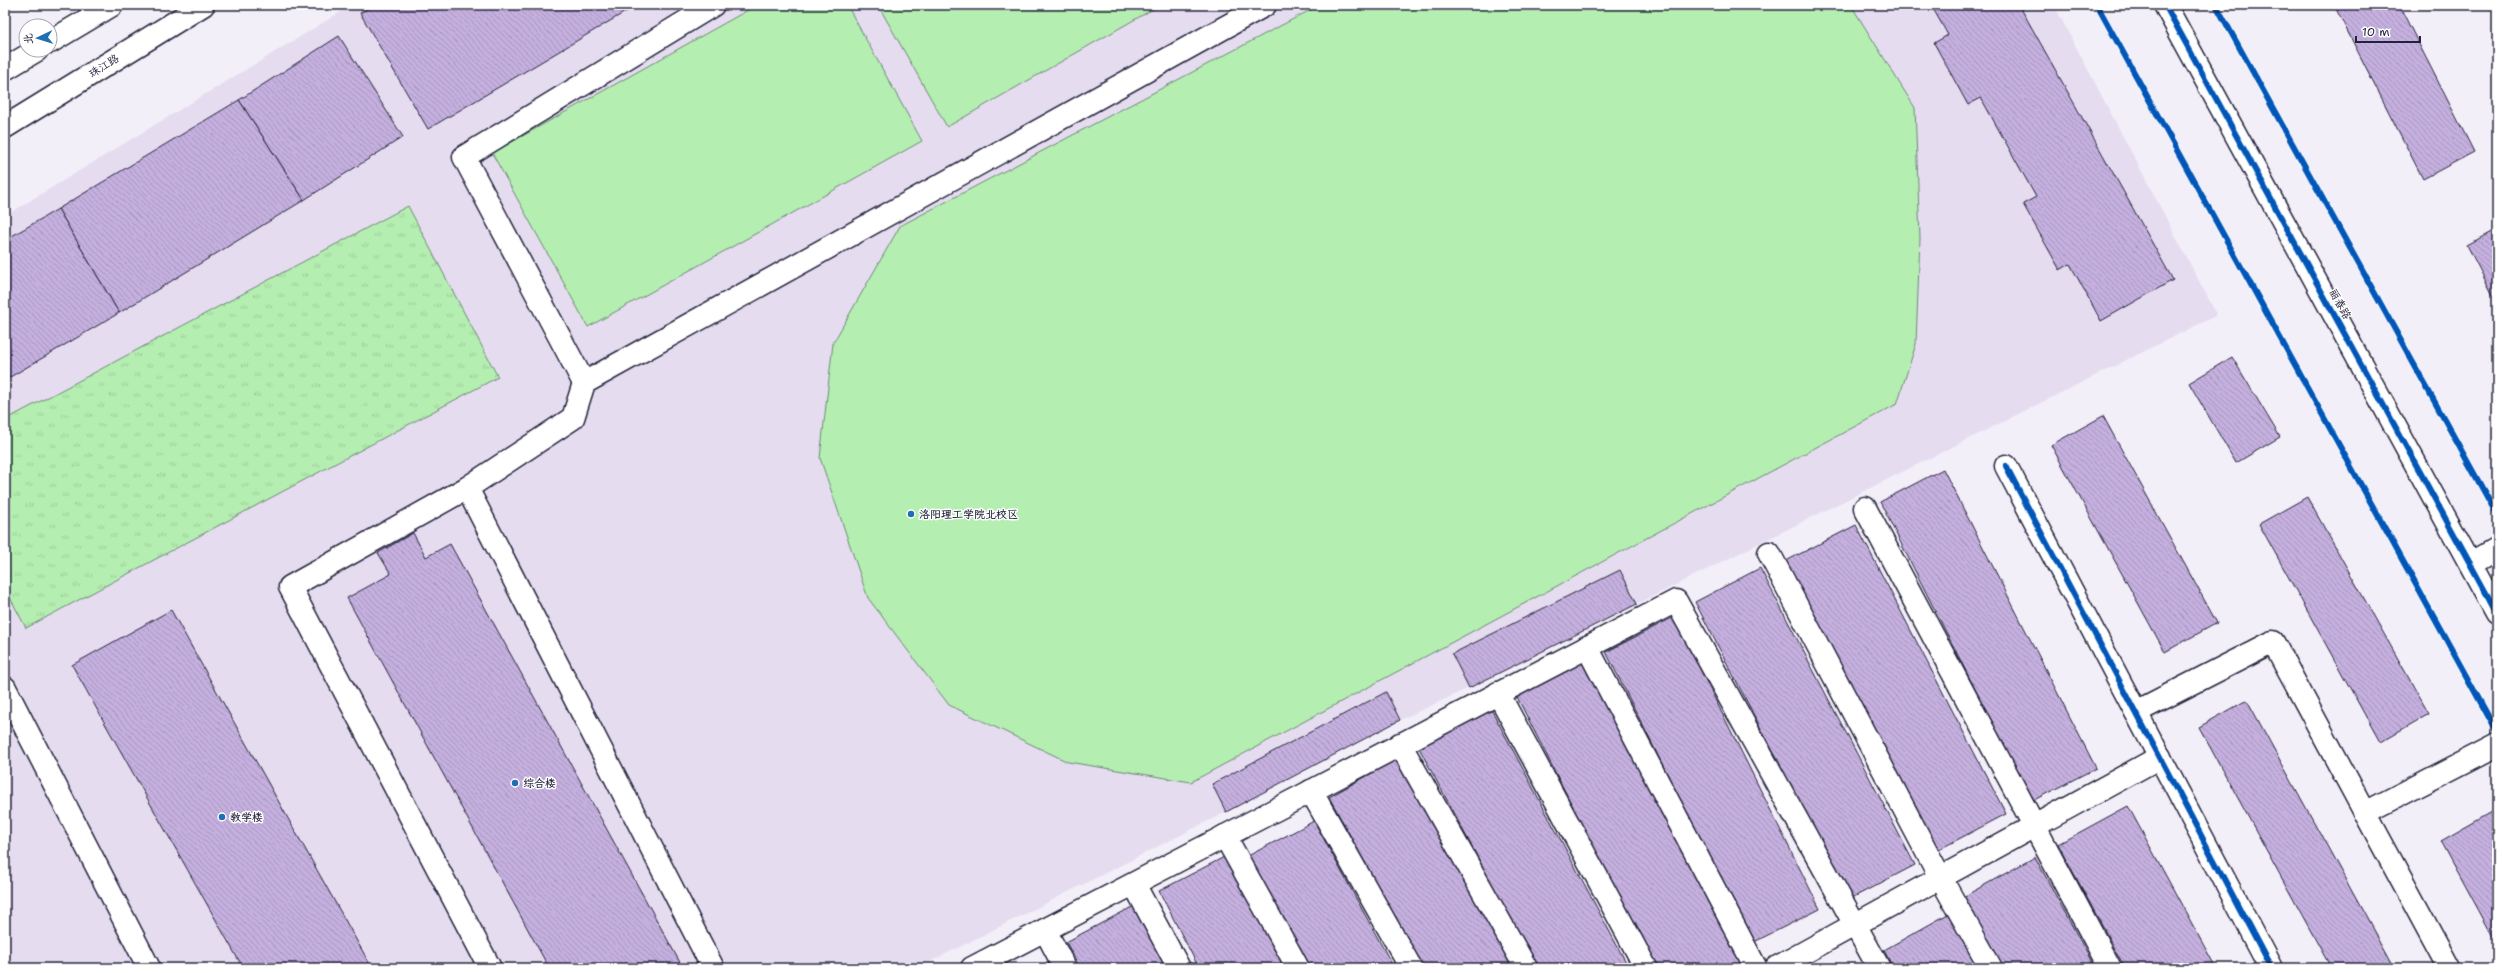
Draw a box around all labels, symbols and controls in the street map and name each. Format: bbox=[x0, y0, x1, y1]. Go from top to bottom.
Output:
north arrow bbox=[18, 18, 58, 58]
scale bar bbox=[2356, 18, 2420, 44]
text: 10 m bbox=[2362, 24, 2390, 40]
text: 北 bbox=[21, 33, 36, 45]
street label: 珠江路 bbox=[86, 51, 122, 81]
street label: 丽春路 bbox=[2325, 286, 2355, 322]
place label: 洛阳理工学院北校区 bbox=[919, 507, 1018, 522]
marker: 洛阳理工学院北校区 bbox=[906, 509, 916, 519]
place label: 综合楼 bbox=[523, 776, 556, 791]
marker: 综合楼 bbox=[510, 778, 520, 788]
place label: 教学楼 bbox=[230, 810, 263, 825]
marker: 教学楼 bbox=[217, 812, 227, 822]

